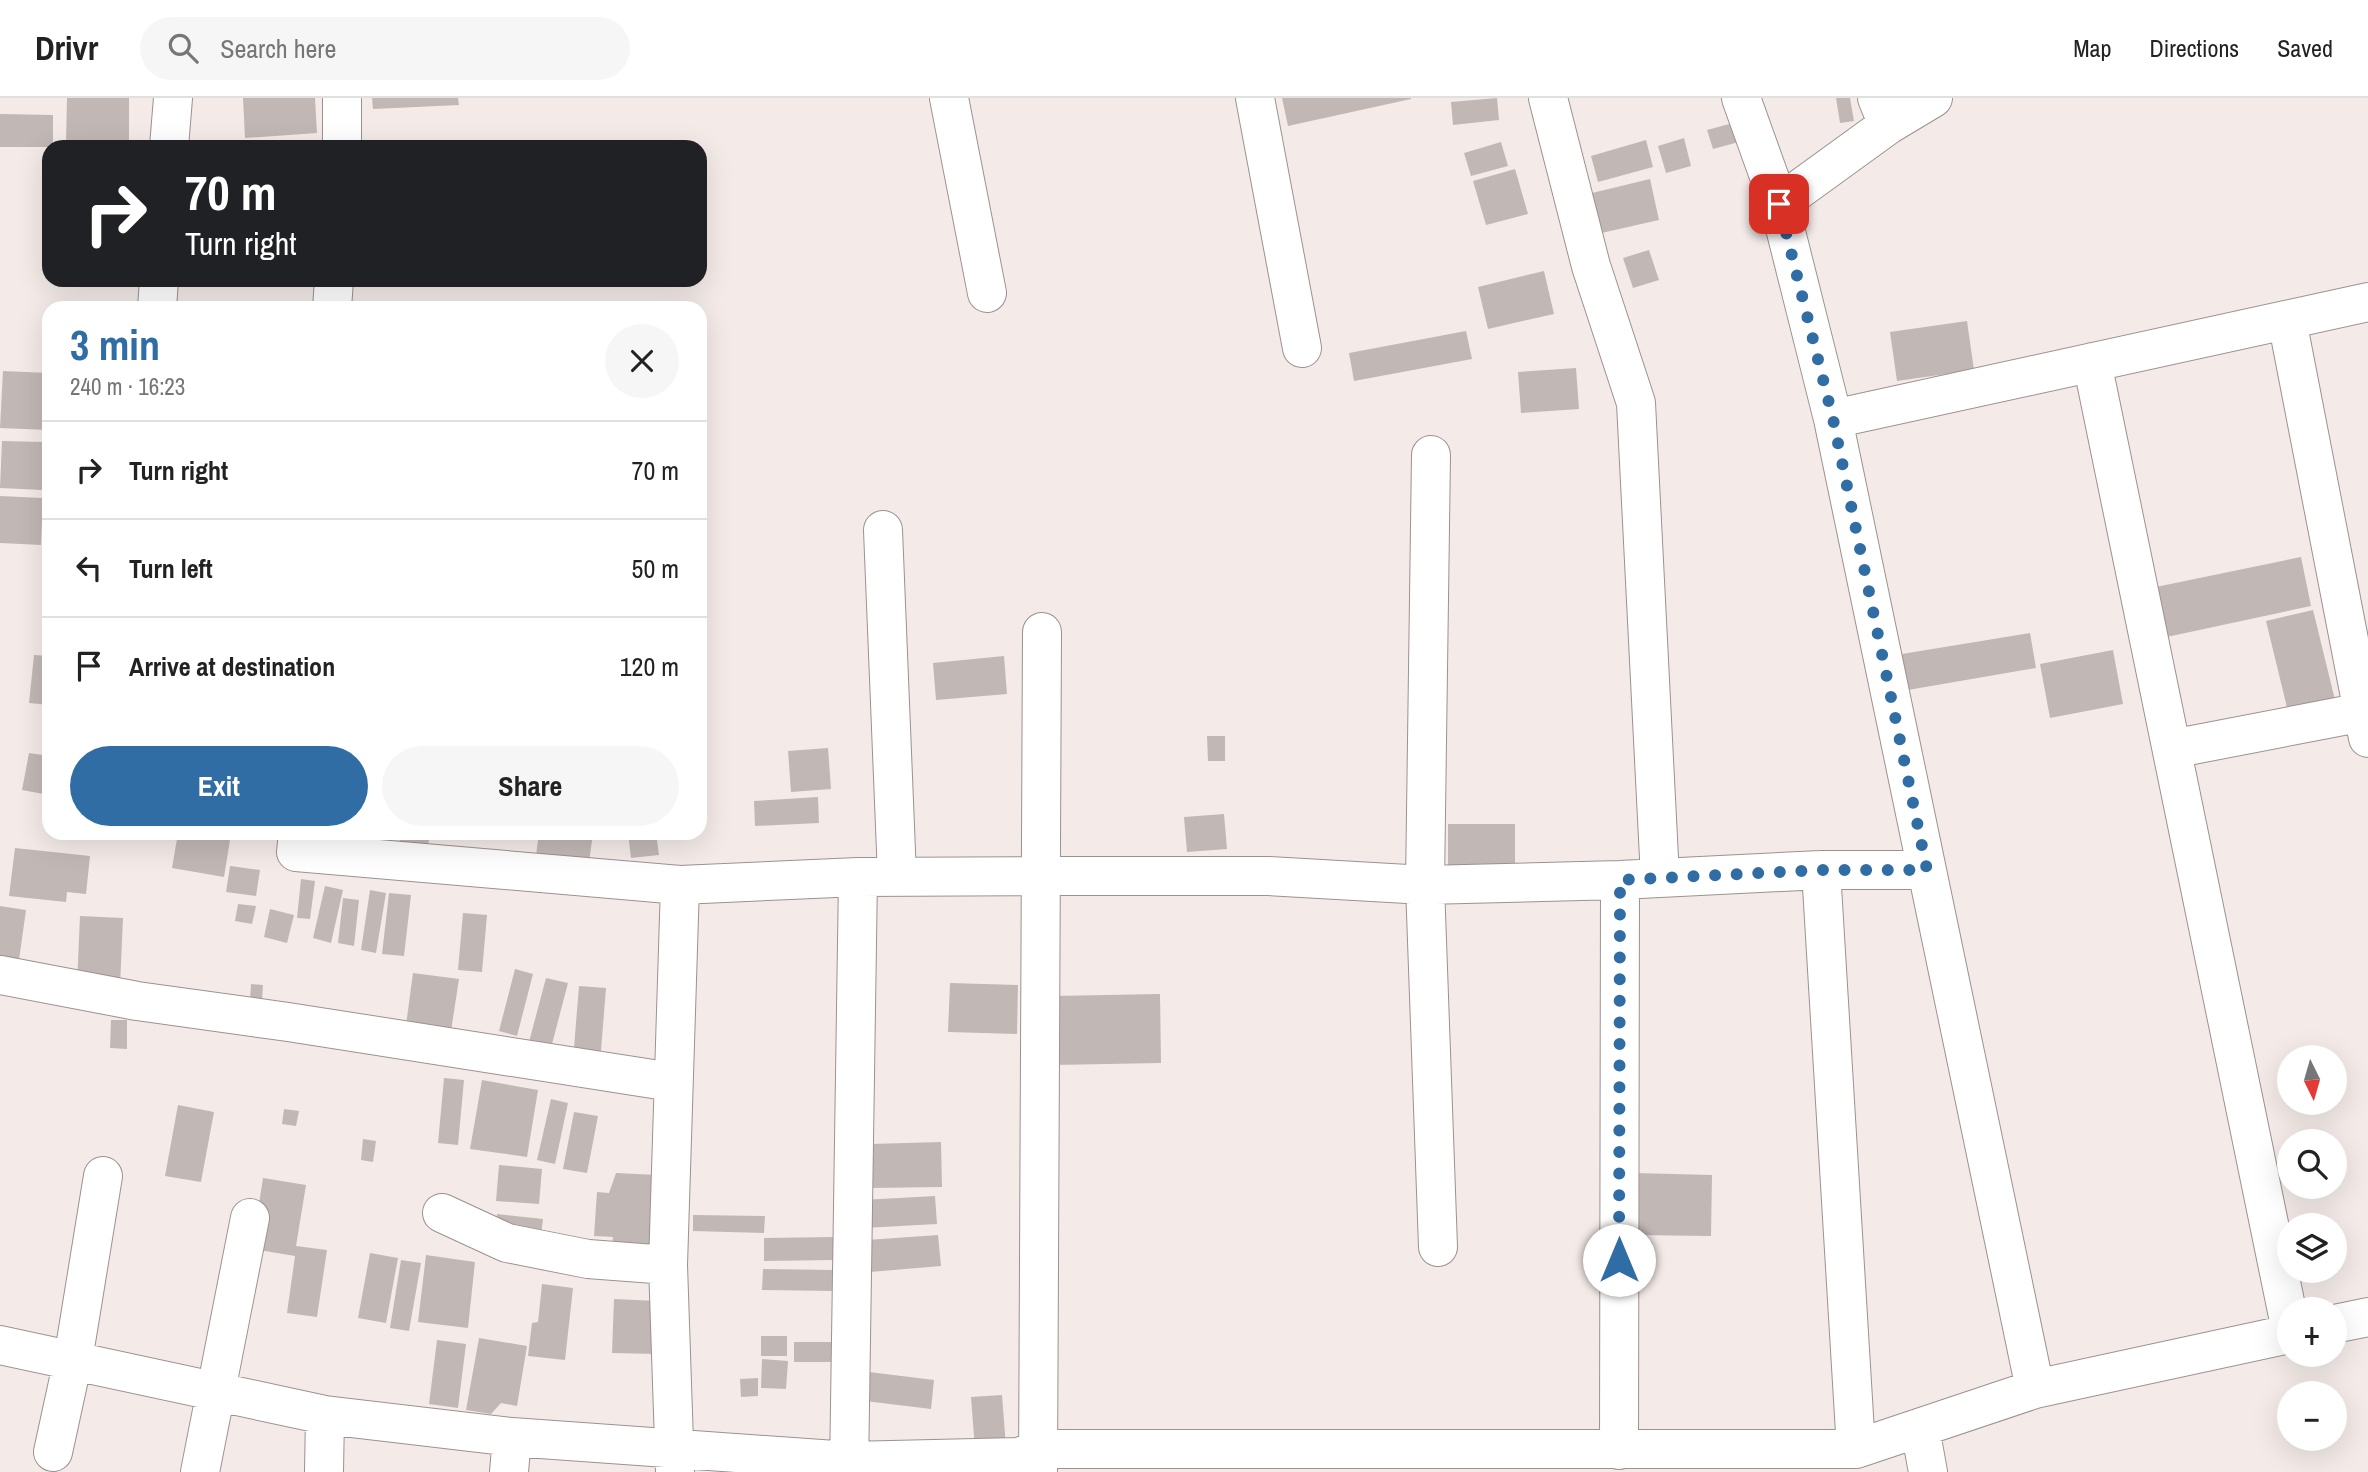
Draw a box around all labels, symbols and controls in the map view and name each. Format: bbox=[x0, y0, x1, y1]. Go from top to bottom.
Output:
search box bbox=[140, 17, 630, 80]
text: Drivr bbox=[35, 26, 98, 70]
icon: search bbox=[164, 29, 202, 67]
text: Search here bbox=[220, 31, 336, 66]
text: Map bbox=[2073, 32, 2111, 64]
text: Directions bbox=[2149, 32, 2239, 64]
text: Saved bbox=[2277, 32, 2333, 64]
text: 70 m bbox=[185, 159, 277, 225]
icon: right bbox=[70, 168, 161, 259]
pin bbox=[1749, 174, 1809, 234]
icon: arrive bbox=[1760, 185, 1798, 223]
text: Turn right bbox=[185, 222, 297, 265]
text: 3 min bbox=[70, 317, 160, 373]
button: close bbox=[605, 324, 679, 398]
text: 240 m · 16:23 bbox=[70, 371, 185, 402]
icon: right bbox=[70, 451, 108, 489]
text: Turn right bbox=[129, 453, 228, 488]
text: 70 m bbox=[632, 453, 679, 488]
icon: left bbox=[70, 549, 108, 587]
text: Turn left bbox=[129, 551, 213, 586]
text: 50 m bbox=[632, 551, 679, 586]
icon: arrive bbox=[70, 647, 108, 685]
text: Arrive at destination bbox=[129, 649, 335, 684]
text: 120 m bbox=[620, 649, 679, 684]
button: Exit bbox=[70, 746, 368, 826]
button: Share bbox=[382, 746, 679, 826]
north arrow bbox=[2277, 1045, 2347, 1115]
map controls bbox=[2277, 1045, 2347, 1451]
button: search bbox=[2277, 1129, 2347, 1199]
button: layers bbox=[2277, 1213, 2347, 1283]
position arrow bbox=[1582, 1223, 1656, 1297]
button: + bbox=[2277, 1297, 2347, 1367]
button: − bbox=[2277, 1381, 2347, 1451]

